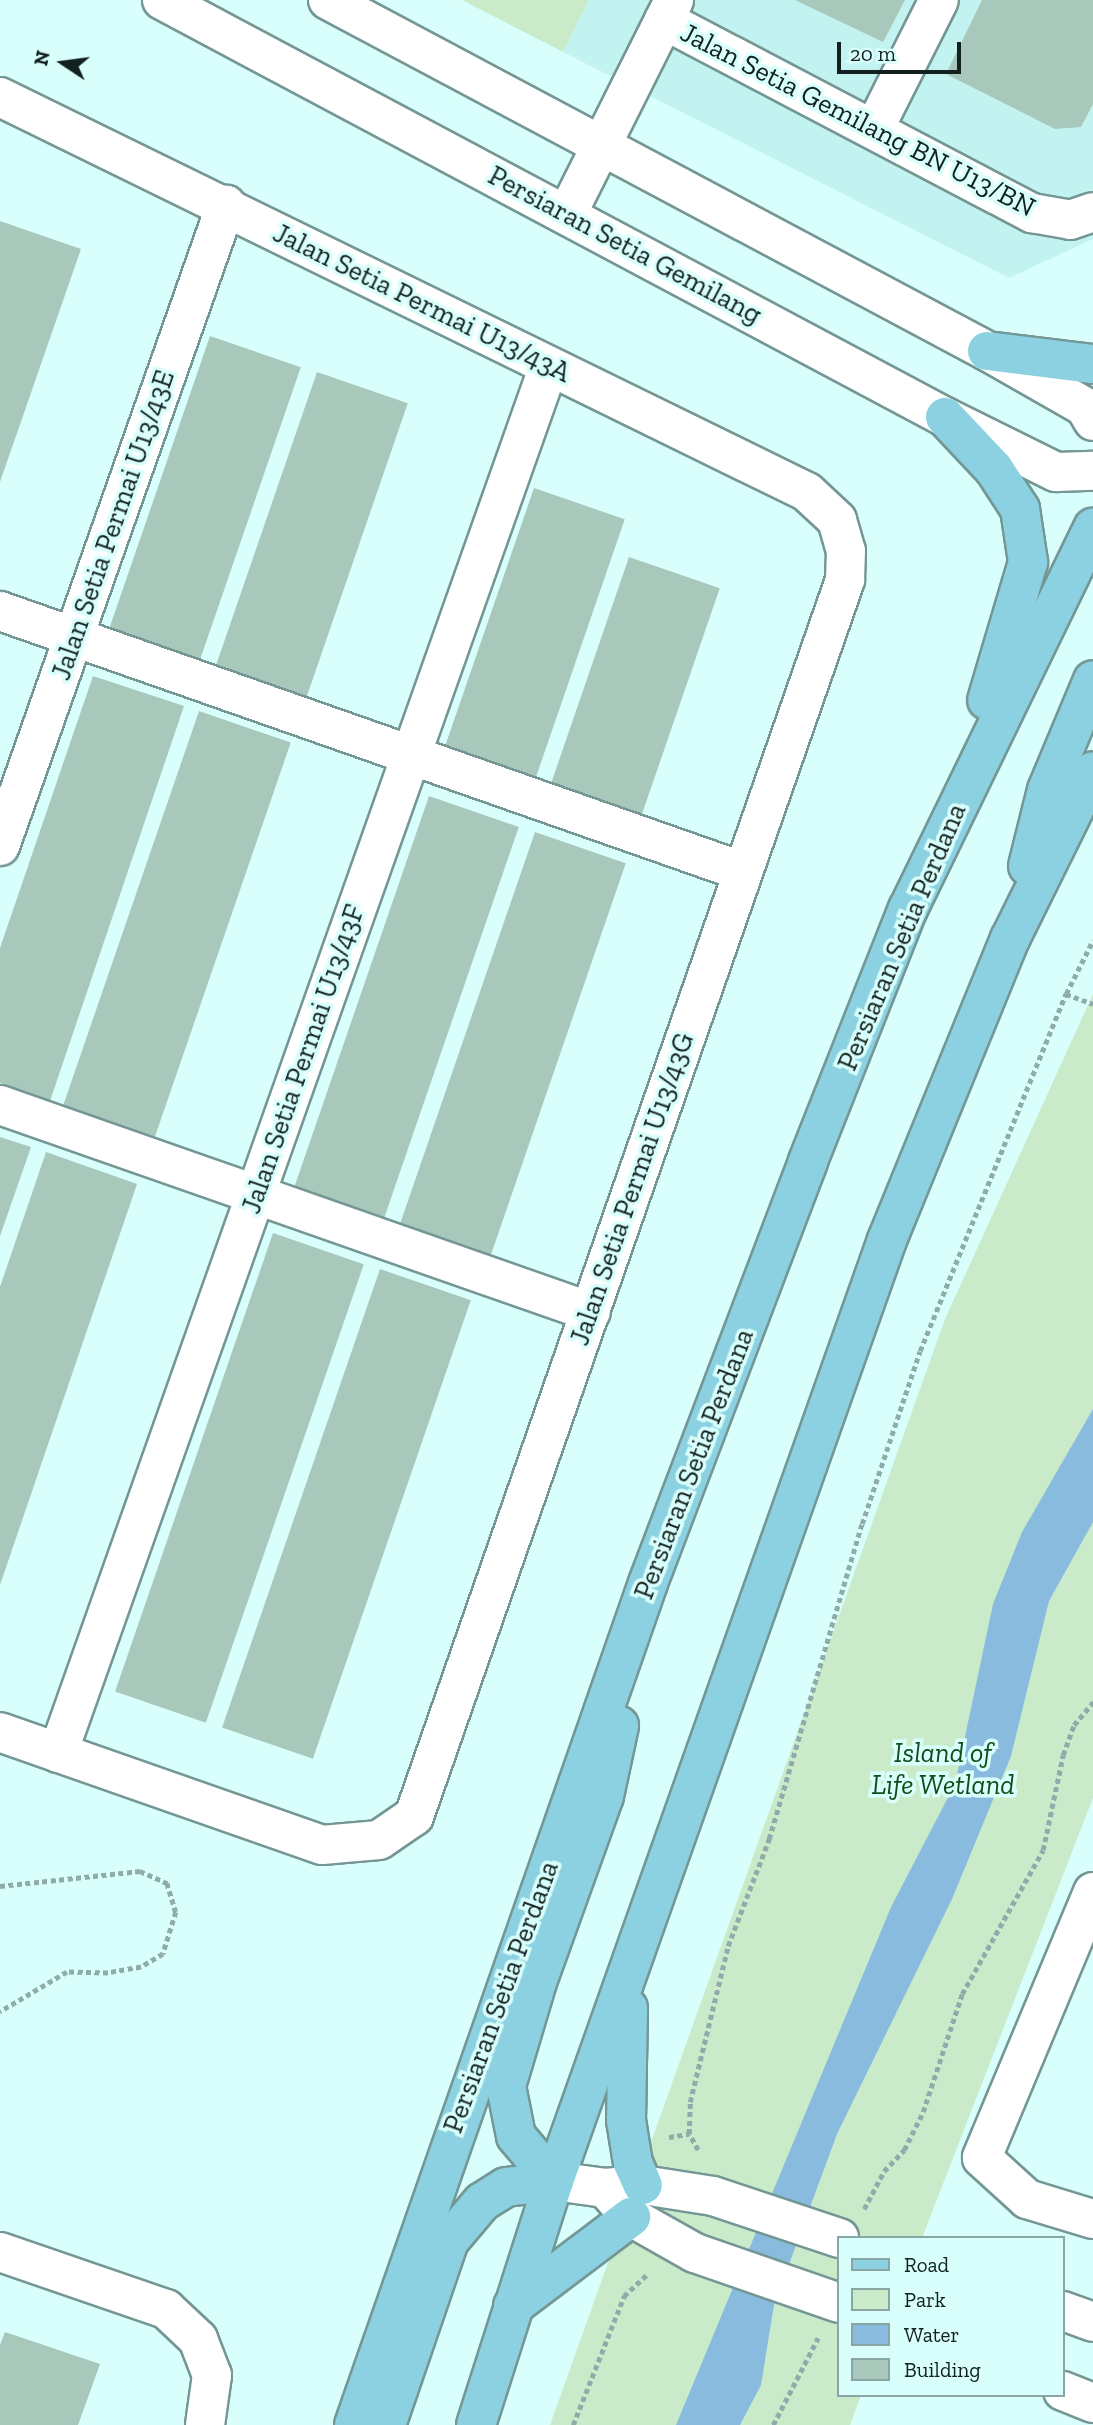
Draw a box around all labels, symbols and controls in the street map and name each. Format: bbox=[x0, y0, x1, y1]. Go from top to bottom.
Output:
street label: Jalan Setia Gemilang BN U13/BN bbox=[675, 16, 1041, 224]
north arrow bbox=[28, 28, 98, 98]
scale bar bbox=[841, 28, 965, 72]
text: 20 m bbox=[850, 41, 896, 66]
text: N bbox=[29, 49, 55, 68]
street label: Persiaran Setia Gemilang bbox=[483, 159, 767, 331]
street label: Jalan Setia Permai U13/43A bbox=[268, 216, 576, 390]
street label: Jalan Setia Permai U13/43E bbox=[44, 366, 182, 684]
street label: Persiaran Setia Perdana bbox=[831, 798, 973, 1076]
street label: Jalan Setia Permai U13/43F bbox=[234, 900, 372, 1218]
street label: Jalan Setia Permai U13/43G bbox=[563, 1028, 701, 1350]
street label: Persiaran Setia Perdana bbox=[627, 1324, 761, 1604]
park label: Island of Life Wetland bbox=[871, 1736, 1015, 1802]
street label: Persiaran Setia Perdana bbox=[436, 1857, 566, 2137]
legend bbox=[838, 2236, 1065, 2397]
text: Road bbox=[904, 2252, 949, 2277]
text: Park bbox=[904, 2287, 946, 2312]
text: Water bbox=[904, 2322, 959, 2347]
text: Building bbox=[904, 2357, 981, 2382]

